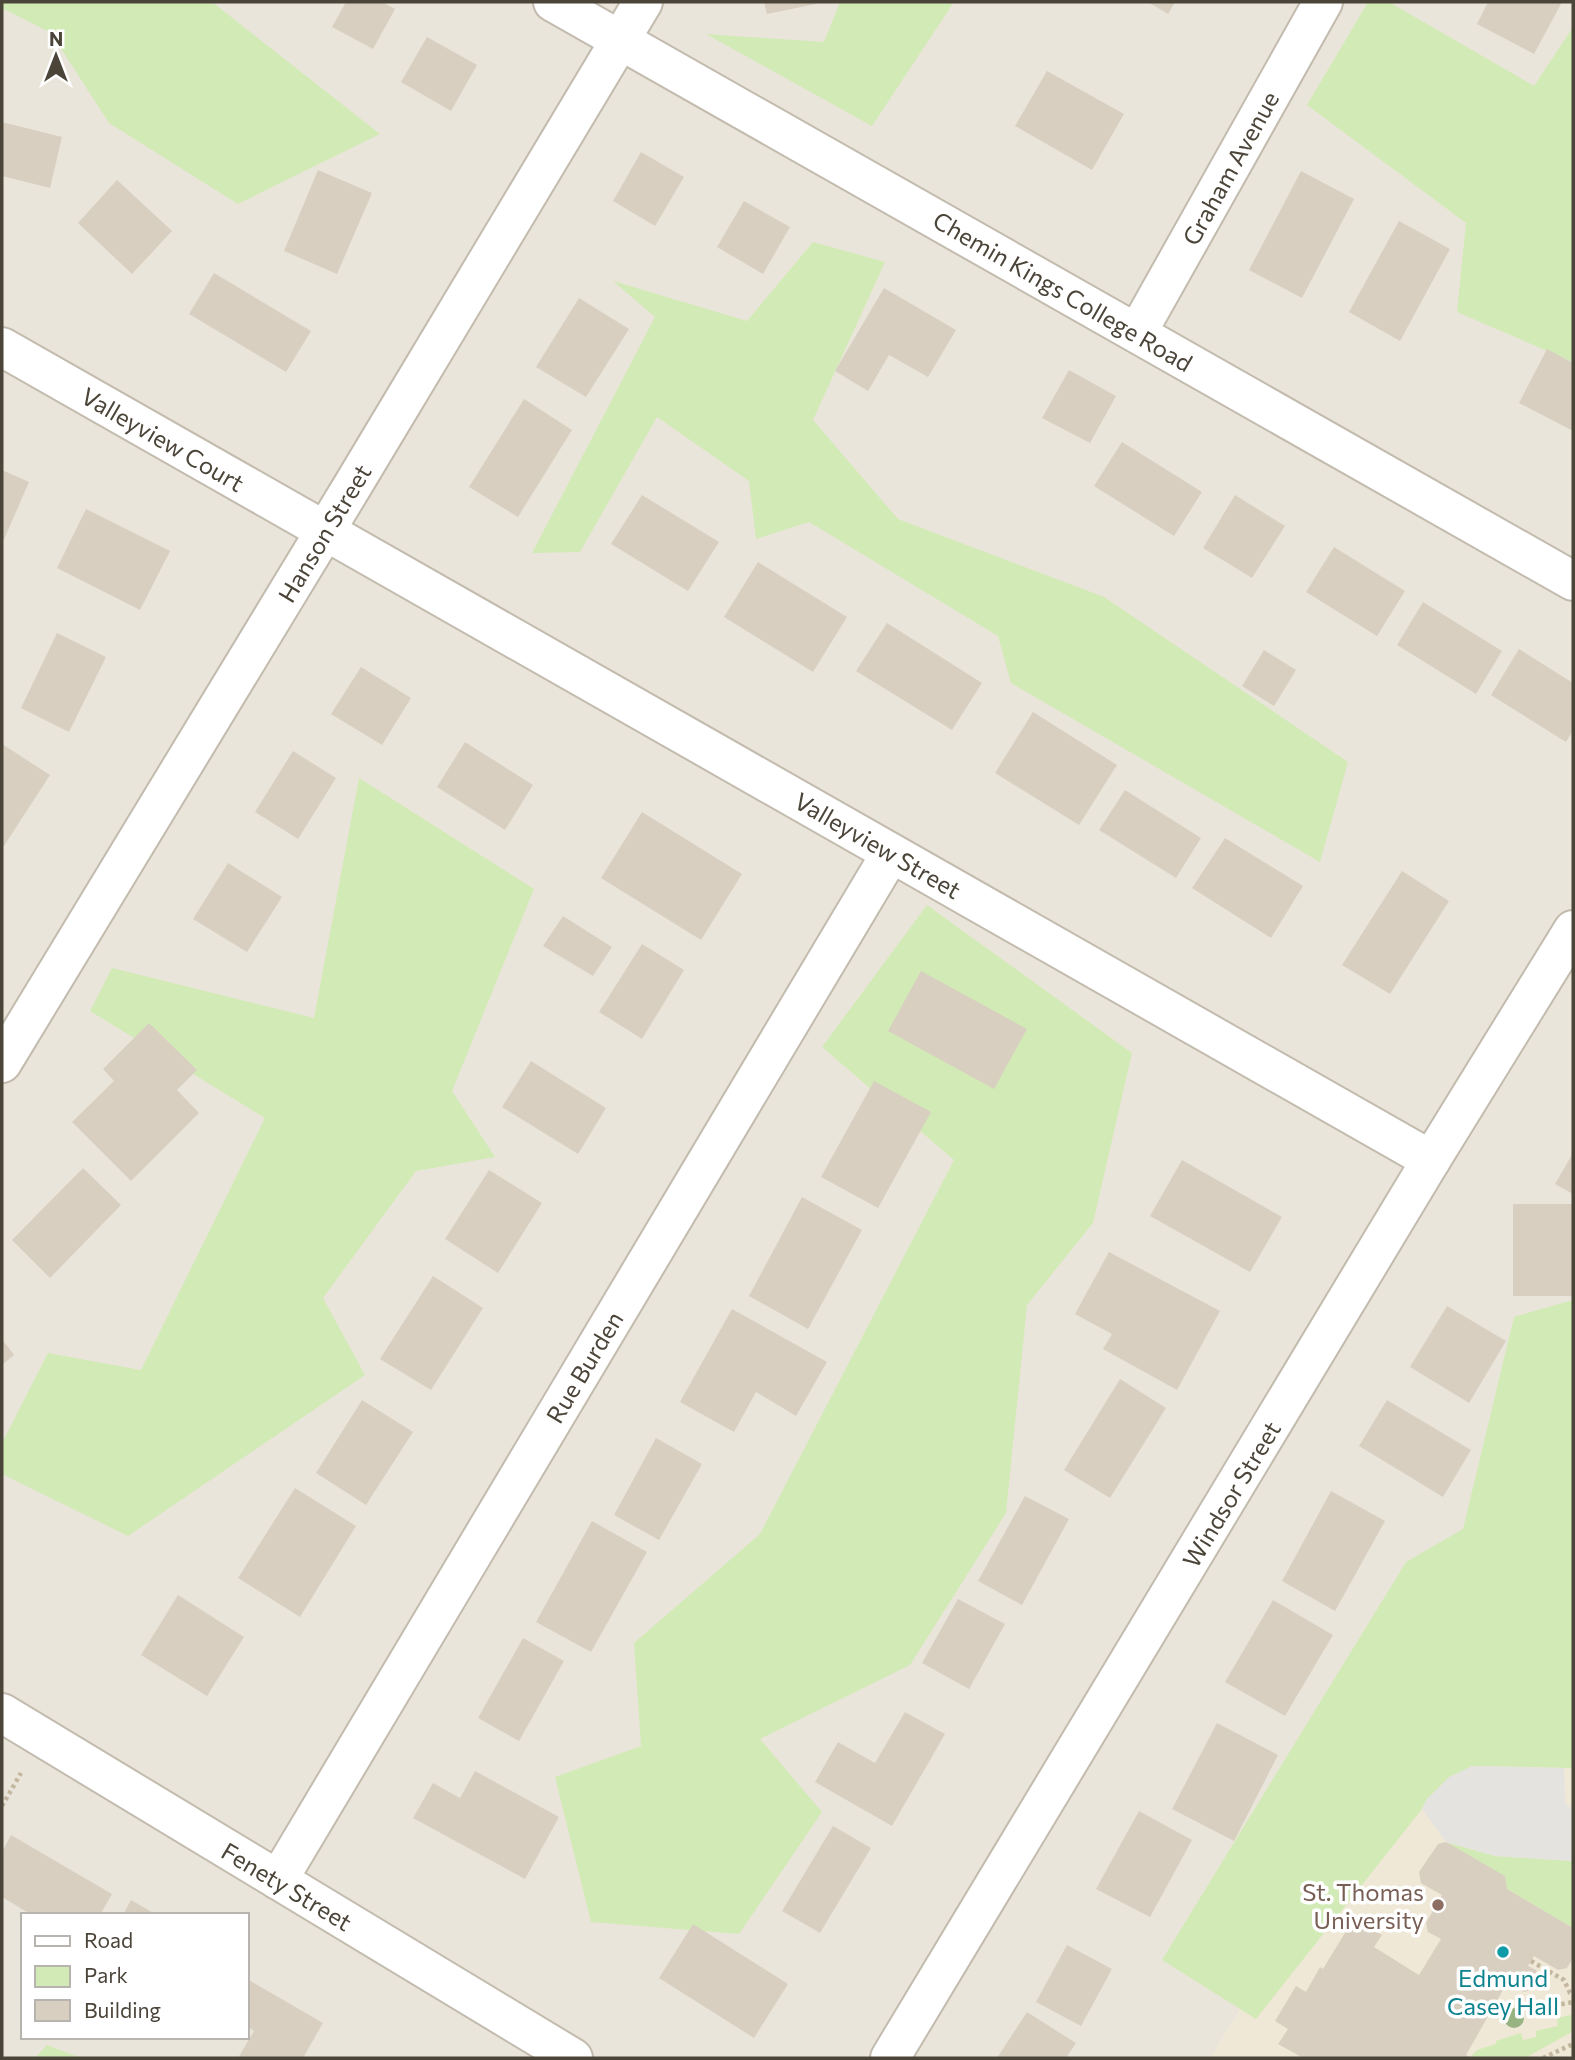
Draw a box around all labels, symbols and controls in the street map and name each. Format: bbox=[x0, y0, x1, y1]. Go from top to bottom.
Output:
north arrow bbox=[21, 21, 91, 91]
text: N bbox=[49, 27, 63, 50]
street label: Graham Avenue bbox=[1176, 86, 1284, 250]
street label: Chemin Kings College Road bbox=[928, 205, 1198, 377]
street label: Valleyview Court bbox=[77, 381, 250, 497]
street label: Hanson Street bbox=[271, 459, 377, 607]
street label: Valleyview Street bbox=[790, 786, 966, 904]
street label: Rue Burden bbox=[539, 1306, 629, 1428]
street label: Windsor Street bbox=[1176, 1415, 1286, 1572]
street label: Fenety Street bbox=[217, 1836, 358, 1936]
place label: St. Thomas University bbox=[1302, 1877, 1424, 1934]
marker: St. Thomas University bbox=[1430, 1897, 1446, 1913]
legend bbox=[21, 1913, 248, 2039]
text: Road bbox=[84, 1927, 133, 1952]
marker: Edmund Casey Hall bbox=[1495, 1944, 1511, 1960]
text: Park bbox=[84, 1962, 128, 1987]
place label: Edmund Casey Hall bbox=[1447, 1963, 1559, 2020]
text: Building bbox=[84, 1997, 161, 2022]

